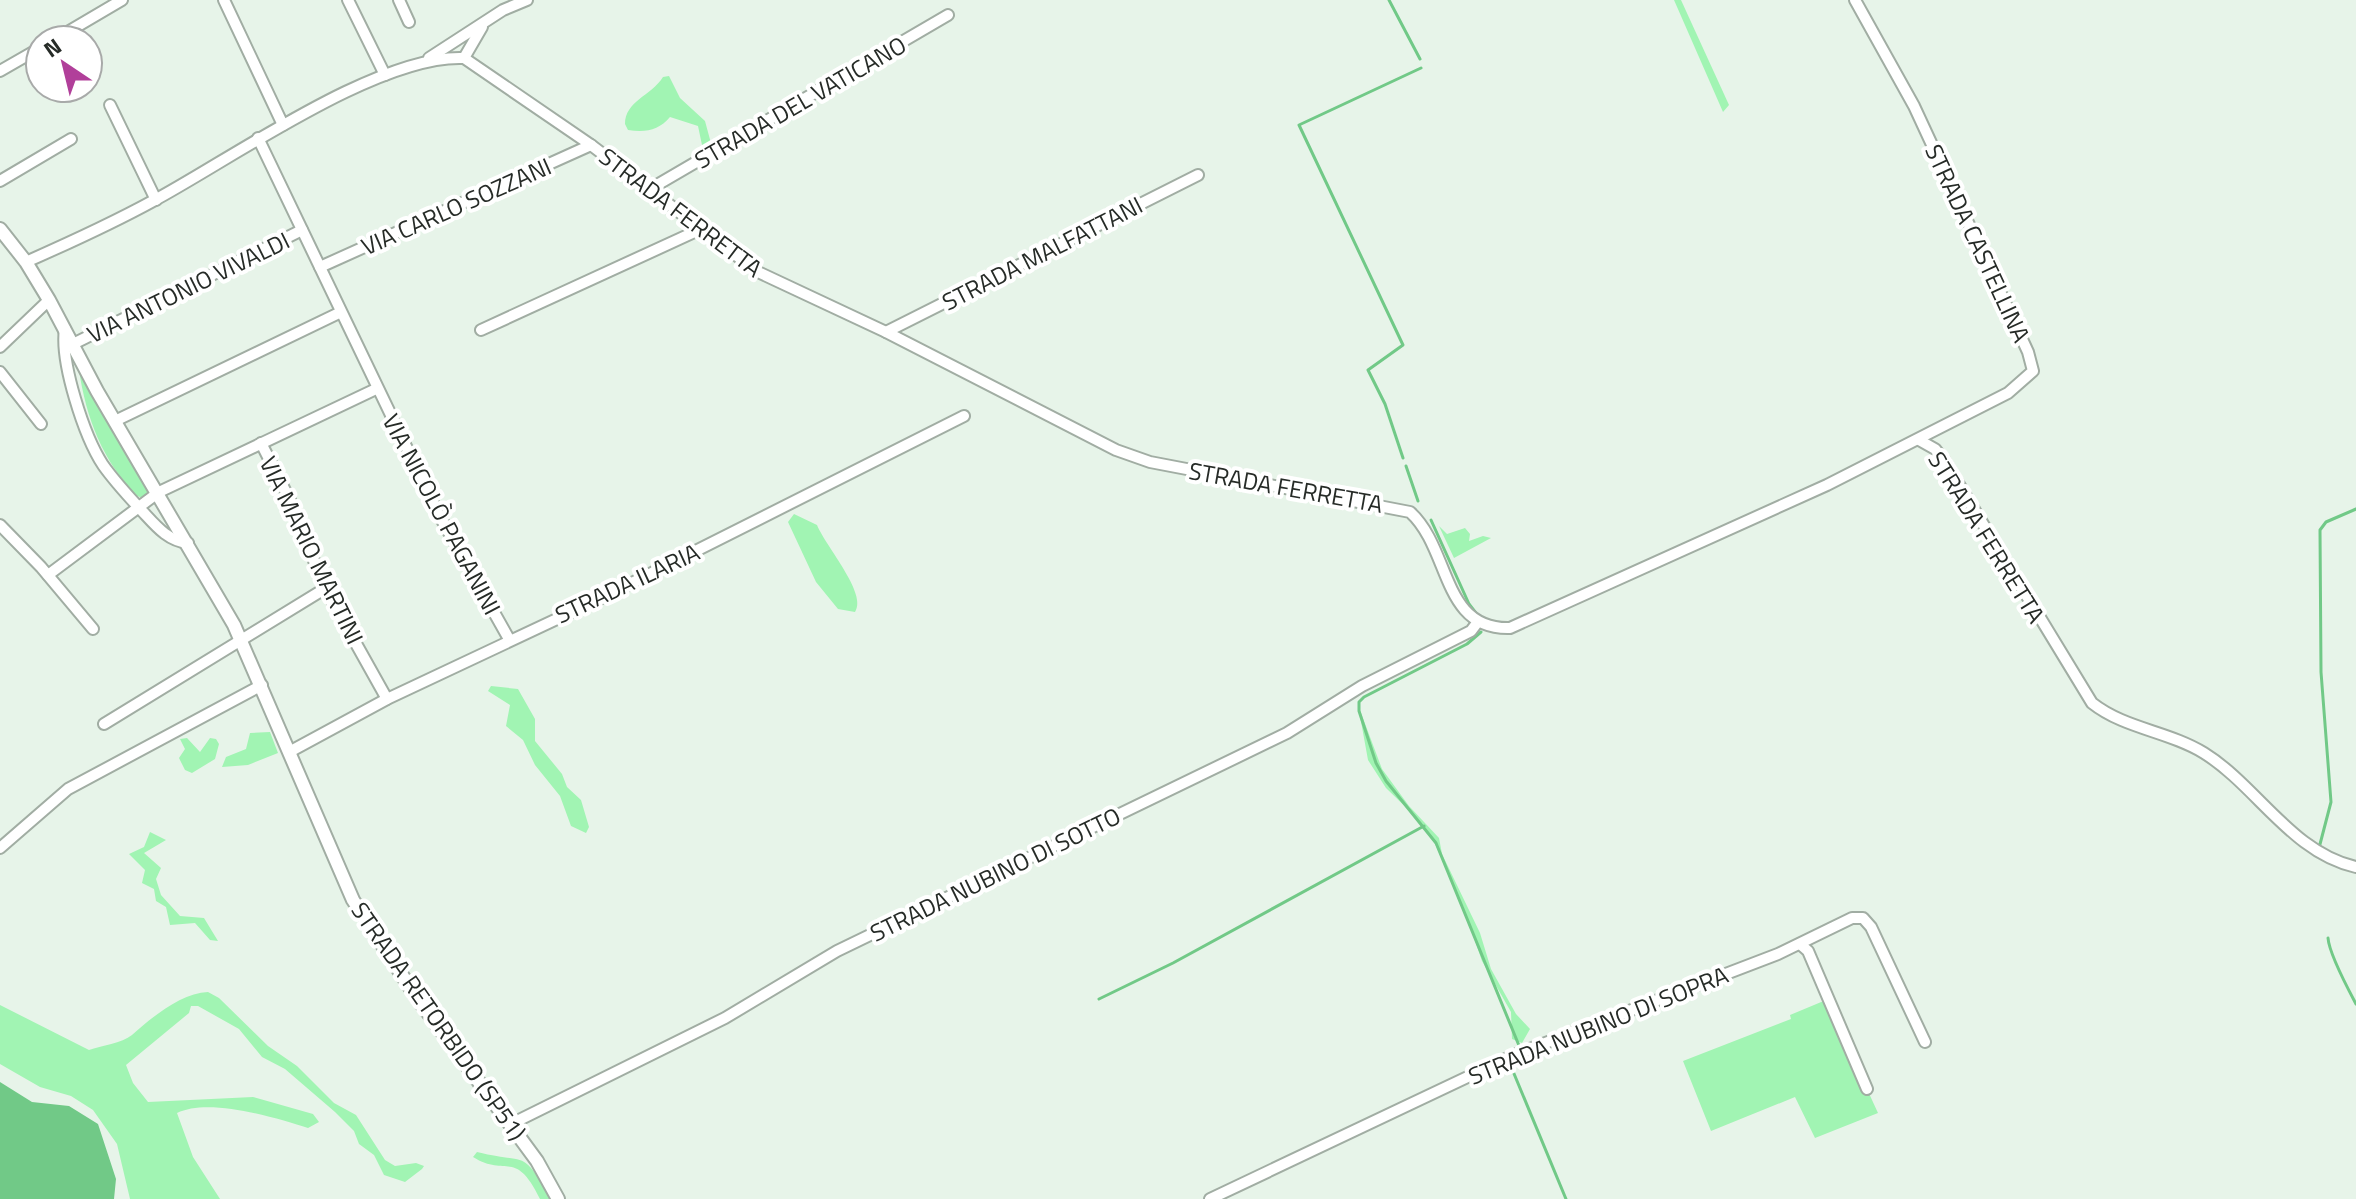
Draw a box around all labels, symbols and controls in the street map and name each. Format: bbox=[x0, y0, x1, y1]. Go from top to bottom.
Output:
north arrow bbox=[24, 24, 104, 104]
street label: STRADA DEL VATICANO bbox=[687, 27, 913, 177]
text: N bbox=[37, 29, 69, 66]
street label: STRADA CASTELLINA bbox=[1916, 138, 2040, 348]
street label: STRADA FERRETTA bbox=[592, 139, 770, 285]
street label: VIA CARLO SOZZANI bbox=[355, 148, 557, 264]
street label: STRADA MALFATTANI bbox=[935, 187, 1149, 319]
street label: VIA ANTONIO VIVALDI bbox=[81, 222, 295, 352]
street label: VIA NICOLÒ PAGANINI bbox=[374, 407, 510, 621]
street label: STRADA FERRETTA bbox=[1920, 444, 2054, 630]
street label: VIA MARIO MARTINI bbox=[251, 450, 373, 650]
street label: STRADA FERRETTA bbox=[1186, 452, 1386, 522]
street label: STRADA ILARIA bbox=[549, 534, 705, 632]
street label: STRADA NUBINO DI SOTTO bbox=[864, 798, 1126, 950]
street label: STRADA RETORBIDO (SP51) bbox=[343, 894, 535, 1148]
street label: STRADA NUBINO DI SOPRA bbox=[1463, 956, 1733, 1094]

